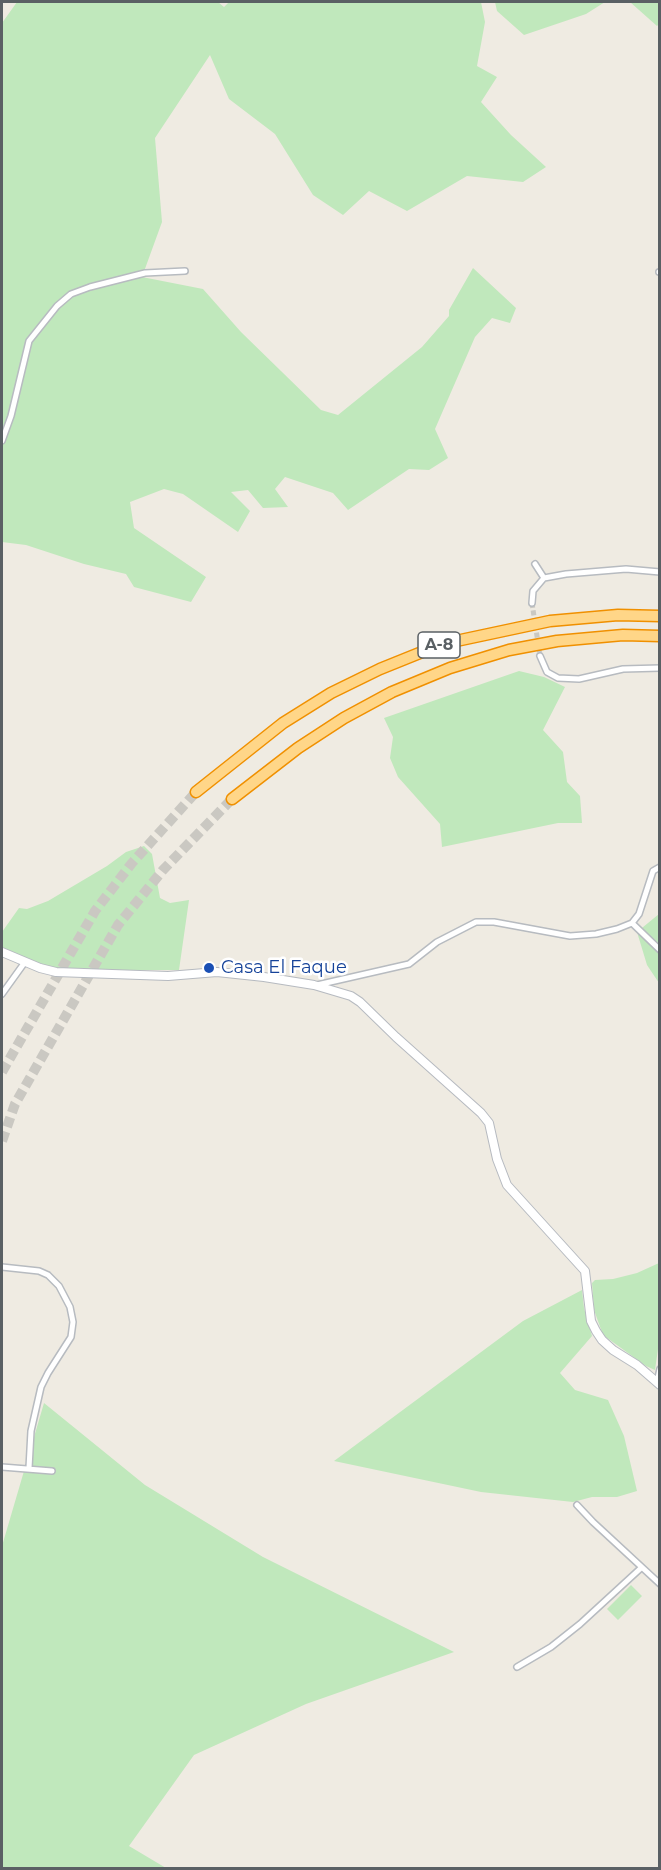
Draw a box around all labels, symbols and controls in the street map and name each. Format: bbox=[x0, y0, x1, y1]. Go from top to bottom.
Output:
road number: A-8 bbox=[418, 632, 460, 658]
place label: Casa El Faque bbox=[221, 957, 347, 979]
marker: Casa El Faque bbox=[202, 961, 216, 975]

